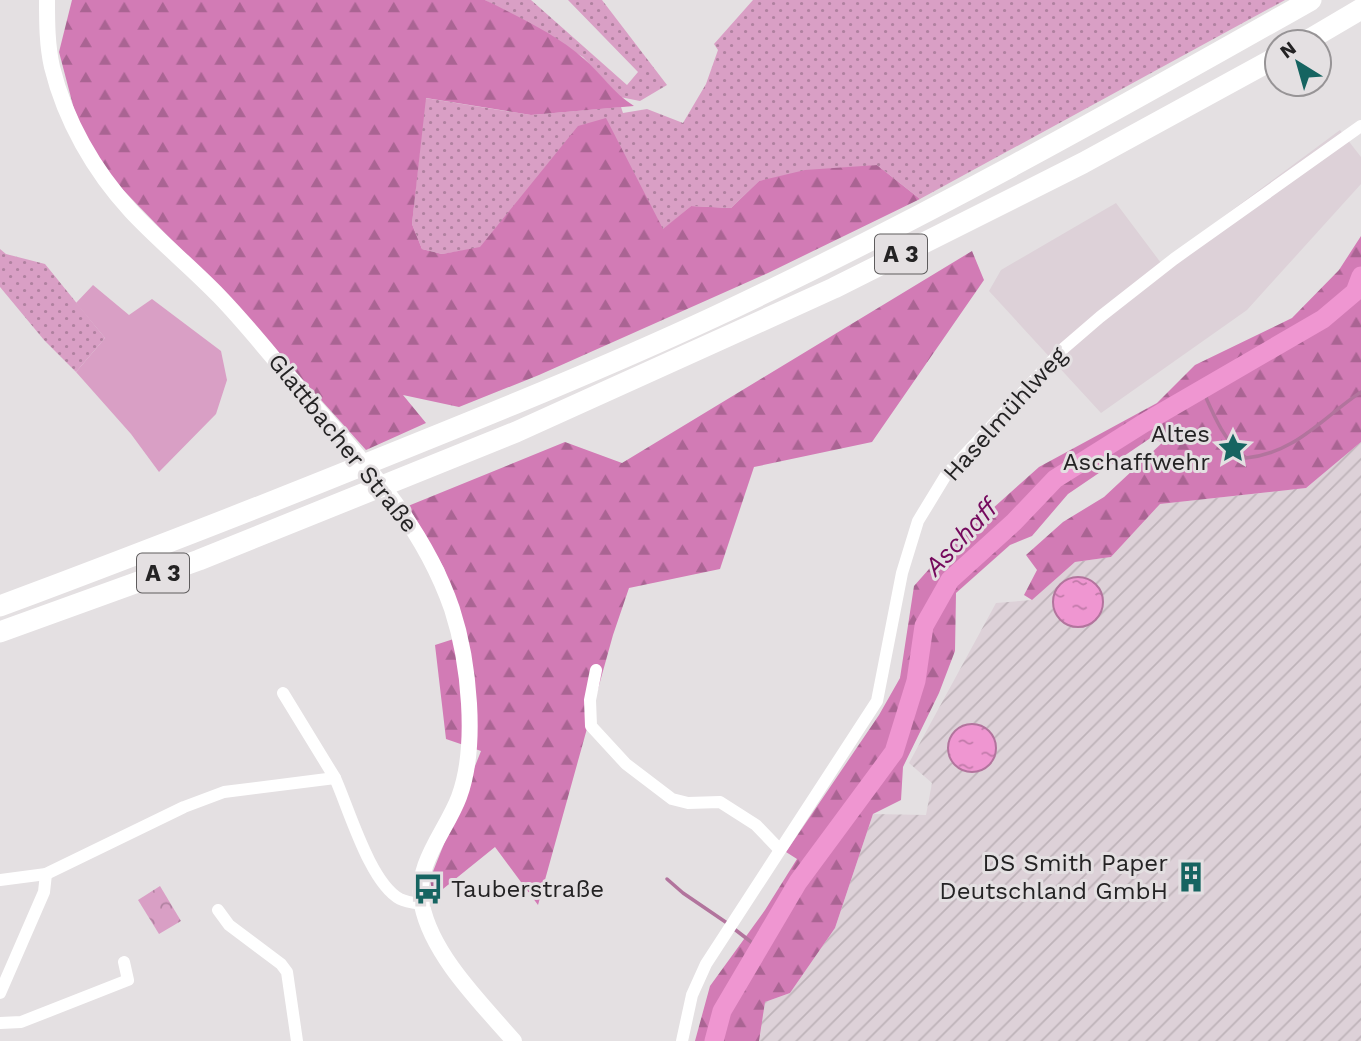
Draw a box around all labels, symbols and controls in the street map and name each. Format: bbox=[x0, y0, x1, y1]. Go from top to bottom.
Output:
north arrow bbox=[1263, 28, 1333, 98]
text: N bbox=[1276, 36, 1301, 63]
road number: A 3 bbox=[875, 234, 927, 274]
street label: Haselmühlweg bbox=[937, 341, 1073, 487]
street label: Glattbacher Straße bbox=[262, 348, 424, 538]
place label: Altes Aschaffwehr bbox=[1063, 420, 1210, 476]
place icon: Altes Aschaffwehr bbox=[1216, 431, 1250, 465]
water label: Aschaff bbox=[918, 491, 1006, 582]
road number: A 3 bbox=[137, 554, 189, 593]
place label: DS Smith Paper Deutschland GmbH bbox=[939, 849, 1168, 905]
building icon: DS Smith Paper Deutschland GmbH bbox=[1174, 860, 1208, 894]
bus stop icon: Tauberstraße bbox=[411, 872, 445, 906]
place label: Tauberstraße bbox=[451, 875, 604, 903]

